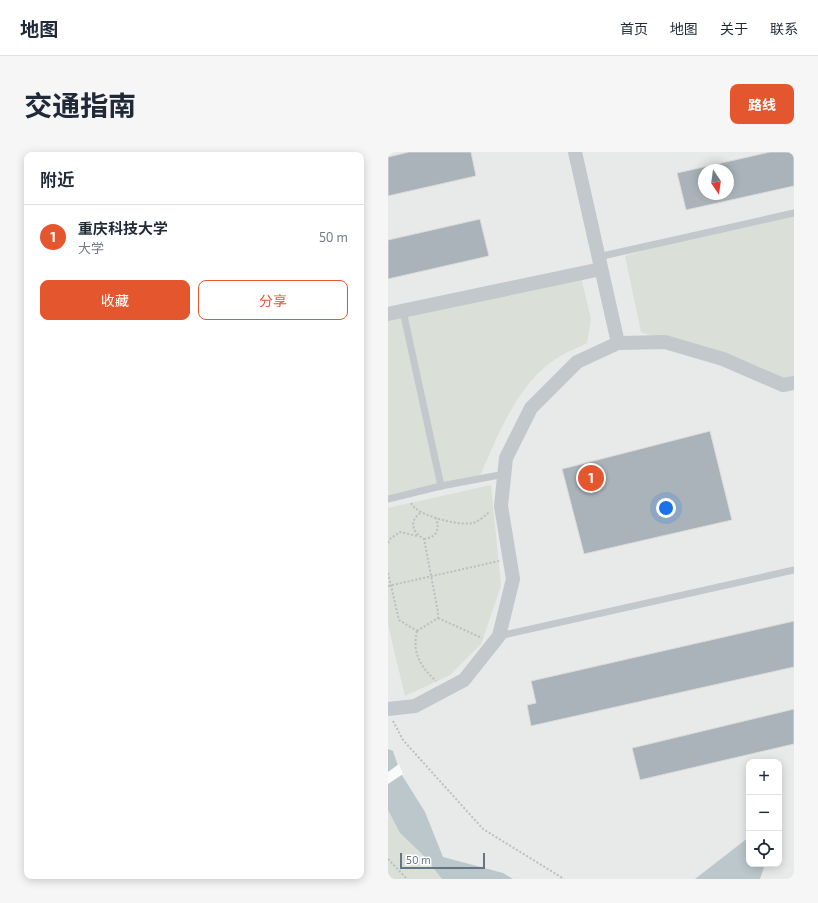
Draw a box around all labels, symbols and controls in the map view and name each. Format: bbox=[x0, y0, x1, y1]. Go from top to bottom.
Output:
text: 地图 bbox=[20, 17, 58, 40]
text: 首页 bbox=[620, 20, 648, 37]
text: 地图 bbox=[670, 20, 698, 37]
text: 关于 bbox=[720, 20, 748, 37]
text: 联系 bbox=[770, 20, 798, 37]
button: 路线 bbox=[730, 84, 794, 124]
text: 交通指南 bbox=[24, 88, 136, 122]
north arrow bbox=[698, 164, 734, 200]
text: 附近 bbox=[40, 169, 74, 189]
text: 重庆科技大学 bbox=[78, 219, 168, 237]
text: 1 bbox=[50, 229, 56, 245]
text: 50 m bbox=[319, 229, 348, 245]
text: 大学 bbox=[78, 240, 104, 256]
button: 收藏 bbox=[40, 280, 190, 320]
button: 分享 bbox=[198, 280, 348, 320]
pin: 1 bbox=[578, 463, 604, 493]
your location bbox=[656, 498, 676, 518]
map controls bbox=[746, 759, 782, 867]
button: + bbox=[746, 759, 782, 795]
button: − bbox=[746, 795, 782, 831]
button: locate bbox=[746, 831, 782, 867]
scale bar bbox=[400, 851, 485, 870]
text: 50 m bbox=[406, 853, 431, 866]

